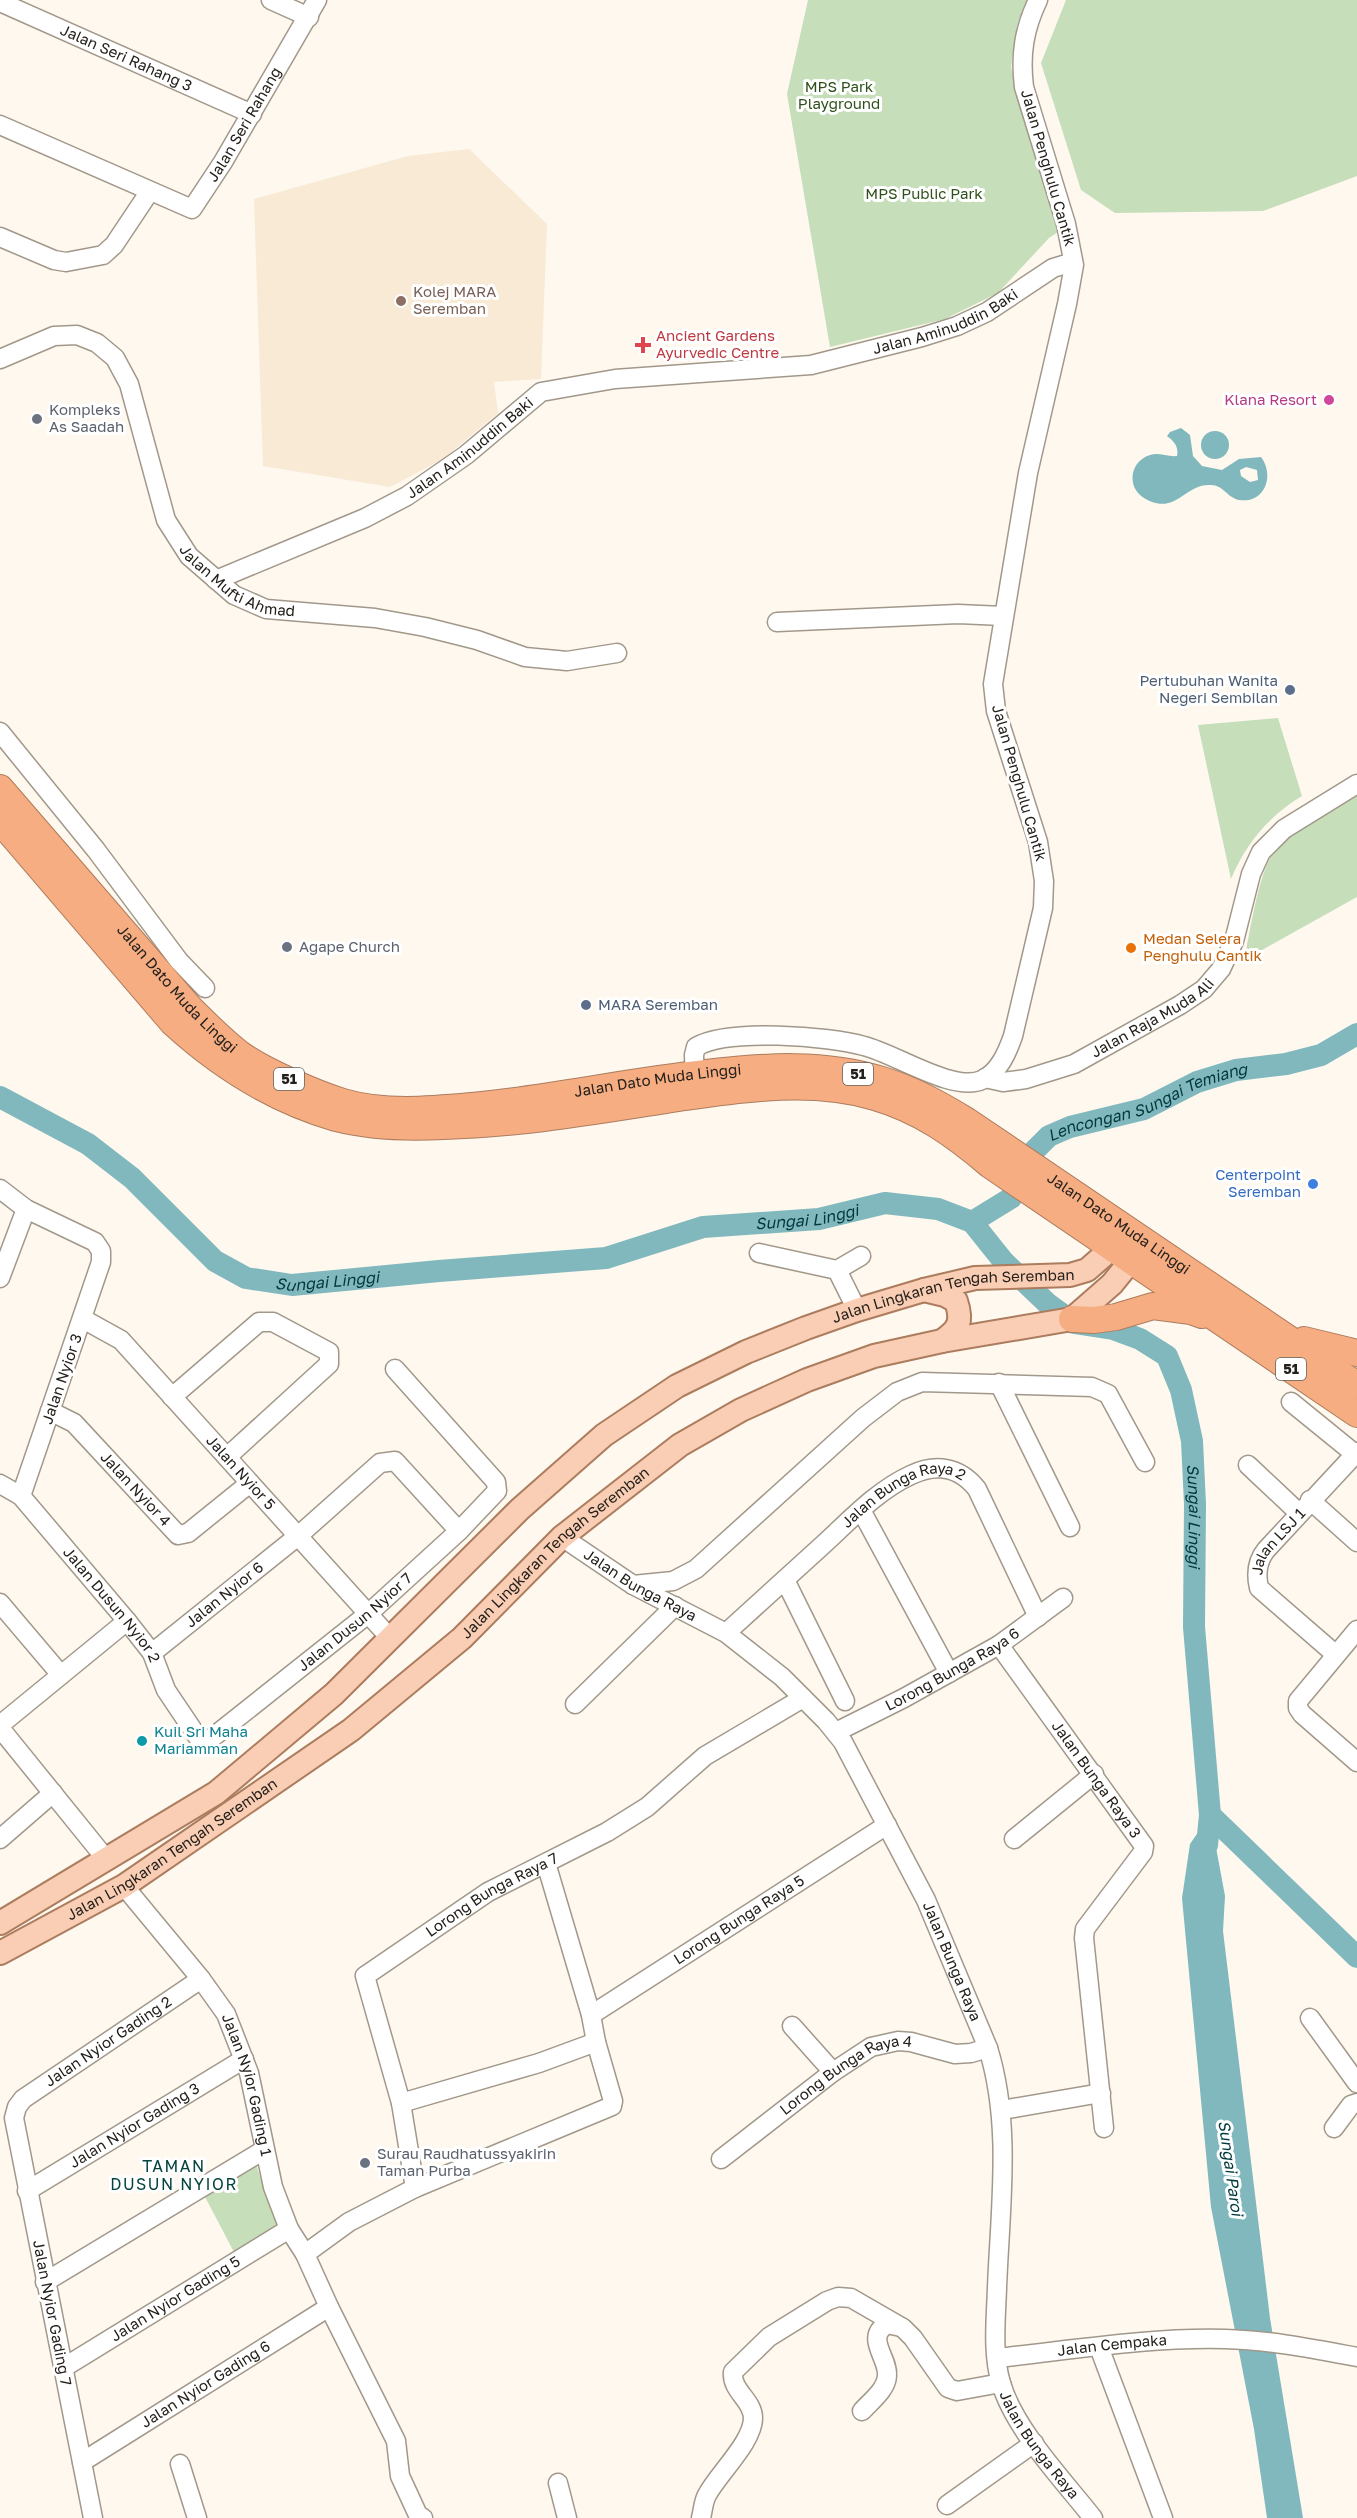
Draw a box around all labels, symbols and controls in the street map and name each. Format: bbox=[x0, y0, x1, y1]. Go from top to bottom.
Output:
street label: Jalan Seri Rahang 3 bbox=[58, 20, 195, 94]
street label: Jalan Seri Rahang bbox=[203, 64, 284, 185]
park label: MPS Park Playground bbox=[798, 77, 880, 112]
street label: Jalan Penghulu Cantik bbox=[1018, 87, 1080, 249]
park label: MPS Public Park bbox=[865, 184, 983, 202]
place label: Kolej MARA Seremban bbox=[413, 282, 496, 317]
street label: Jalan Aminuddin Baki bbox=[871, 284, 1021, 357]
marker: Kolej MARA Seremban bbox=[394, 294, 408, 308]
place label: Ancient Gardens Ayurvedic Centre bbox=[656, 326, 780, 361]
marker: Ancient Gardens Ayurvedic Centre bbox=[634, 336, 652, 354]
place label: Klana Resort bbox=[1224, 390, 1317, 408]
street label: Jalan Aminuddin Baki bbox=[403, 393, 536, 502]
marker: Klana Resort bbox=[1322, 393, 1336, 407]
place label: Kompleks As Saadah bbox=[49, 400, 124, 435]
marker: Kompleks As Saadah bbox=[30, 412, 44, 426]
street label: Jalan Mufti Ahmad bbox=[176, 541, 296, 619]
place label: Pertubuhan Wanita Negeri Sembilan bbox=[1139, 671, 1278, 706]
marker: Pertubuhan Wanita Negeri Sembilan bbox=[1283, 683, 1297, 697]
street label: Jalan Penghulu Cantik bbox=[989, 702, 1051, 864]
street label: Jalan Dato Muda Linggi bbox=[114, 921, 241, 1056]
place label: Medan Selera Penghulu Cantik bbox=[1143, 929, 1263, 964]
place label: Agape Church bbox=[299, 937, 400, 955]
marker: Agape Church bbox=[280, 940, 294, 954]
marker: Medan Selera Penghulu Cantik bbox=[1124, 941, 1138, 955]
street label: Jalan Raja Muda Ali bbox=[1088, 974, 1217, 1061]
place label: MARA Seremban bbox=[598, 995, 718, 1013]
marker: MARA Seremban bbox=[579, 998, 593, 1012]
street label: Jalan Dato Muda Linggi bbox=[573, 1059, 742, 1100]
water label: Lencongan Sungai Temiang bbox=[1044, 1059, 1249, 1145]
road number: 51 bbox=[843, 1063, 873, 1085]
road number: 51 bbox=[274, 1068, 304, 1090]
place label: Centerpoint Seremban bbox=[1215, 1165, 1301, 1200]
street label: Jalan Dato Muda Linggi bbox=[1044, 1168, 1194, 1278]
marker: Centerpoint Seremban bbox=[1306, 1177, 1320, 1191]
water label: Sungai Linggi bbox=[754, 1199, 862, 1233]
street label: Jalan Lingkaran Tengah Seremban bbox=[829, 1265, 1075, 1326]
water label: Sungai Linggi bbox=[274, 1267, 382, 1296]
street label: Jalan Nyior 3 bbox=[37, 1331, 85, 1426]
road number: 51 bbox=[1276, 1358, 1306, 1380]
street label: Jalan Nyior 5 bbox=[203, 1431, 280, 1513]
street label: Jalan Nyior 4 bbox=[97, 1448, 175, 1529]
street label: Jalan Bunga Raya 2 bbox=[837, 1458, 969, 1531]
street label: Jalan Lingkaran Tengah Seremban bbox=[457, 1463, 652, 1642]
water label: Sungai Linggi bbox=[1183, 1463, 1205, 1570]
street label: Jalan LSJ 1 bbox=[1247, 1504, 1308, 1576]
street label: Jalan Dusun Nyior 2 bbox=[60, 1543, 165, 1665]
street label: Jalan Bunga Raya bbox=[581, 1544, 700, 1624]
street label: Jalan Nyior 6 bbox=[181, 1557, 267, 1631]
street label: Jalan Dusun Nyior 7 bbox=[294, 1569, 415, 1674]
street label: Lorong Bunga Raya 6 bbox=[882, 1623, 1022, 1714]
street label: Jalan Bunga Raya 3 bbox=[1049, 1717, 1145, 1841]
place label: Kuil Sri Maha Mariamman bbox=[154, 1722, 248, 1757]
marker: Kuil Sri Maha Mariamman bbox=[135, 1734, 149, 1748]
street label: Jalan Lingkaran Tengah Seremban bbox=[63, 1774, 280, 1923]
street label: Lorong Bunga Raya 7 bbox=[422, 1848, 561, 1940]
street label: Lorong Bunga Raya 5 bbox=[670, 1871, 807, 1968]
street label: Jalan Bunga Raya bbox=[920, 1899, 986, 2023]
street label: Jalan Nyior Gading 2 bbox=[41, 1992, 174, 2090]
street label: Jalan Nyior Gading 1 bbox=[219, 2011, 276, 2157]
street label: Lorong Bunga Raya 4 bbox=[776, 2031, 913, 2118]
street label: Jalan Nyior Gading 3 bbox=[66, 2078, 202, 2171]
water label: Sungai Paroi bbox=[1214, 2119, 1248, 2219]
place label: Surau Raudhatussyakirin Taman Purba bbox=[377, 2144, 556, 2179]
district label: TAMAN DUSUN NYIOR bbox=[110, 2156, 238, 2194]
marker: Surau Raudhatussyakirin Taman Purba bbox=[358, 2156, 372, 2170]
street label: Jalan Nyior Gading 7 bbox=[30, 2238, 76, 2387]
street label: Jalan Nyior Gading 5 bbox=[107, 2251, 243, 2345]
street label: Jalan Cempaka bbox=[1056, 2330, 1167, 2359]
street label: Jalan Nyior Gading 6 bbox=[137, 2336, 273, 2431]
street label: Jalan Bunga Raya bbox=[996, 2388, 1084, 2502]

